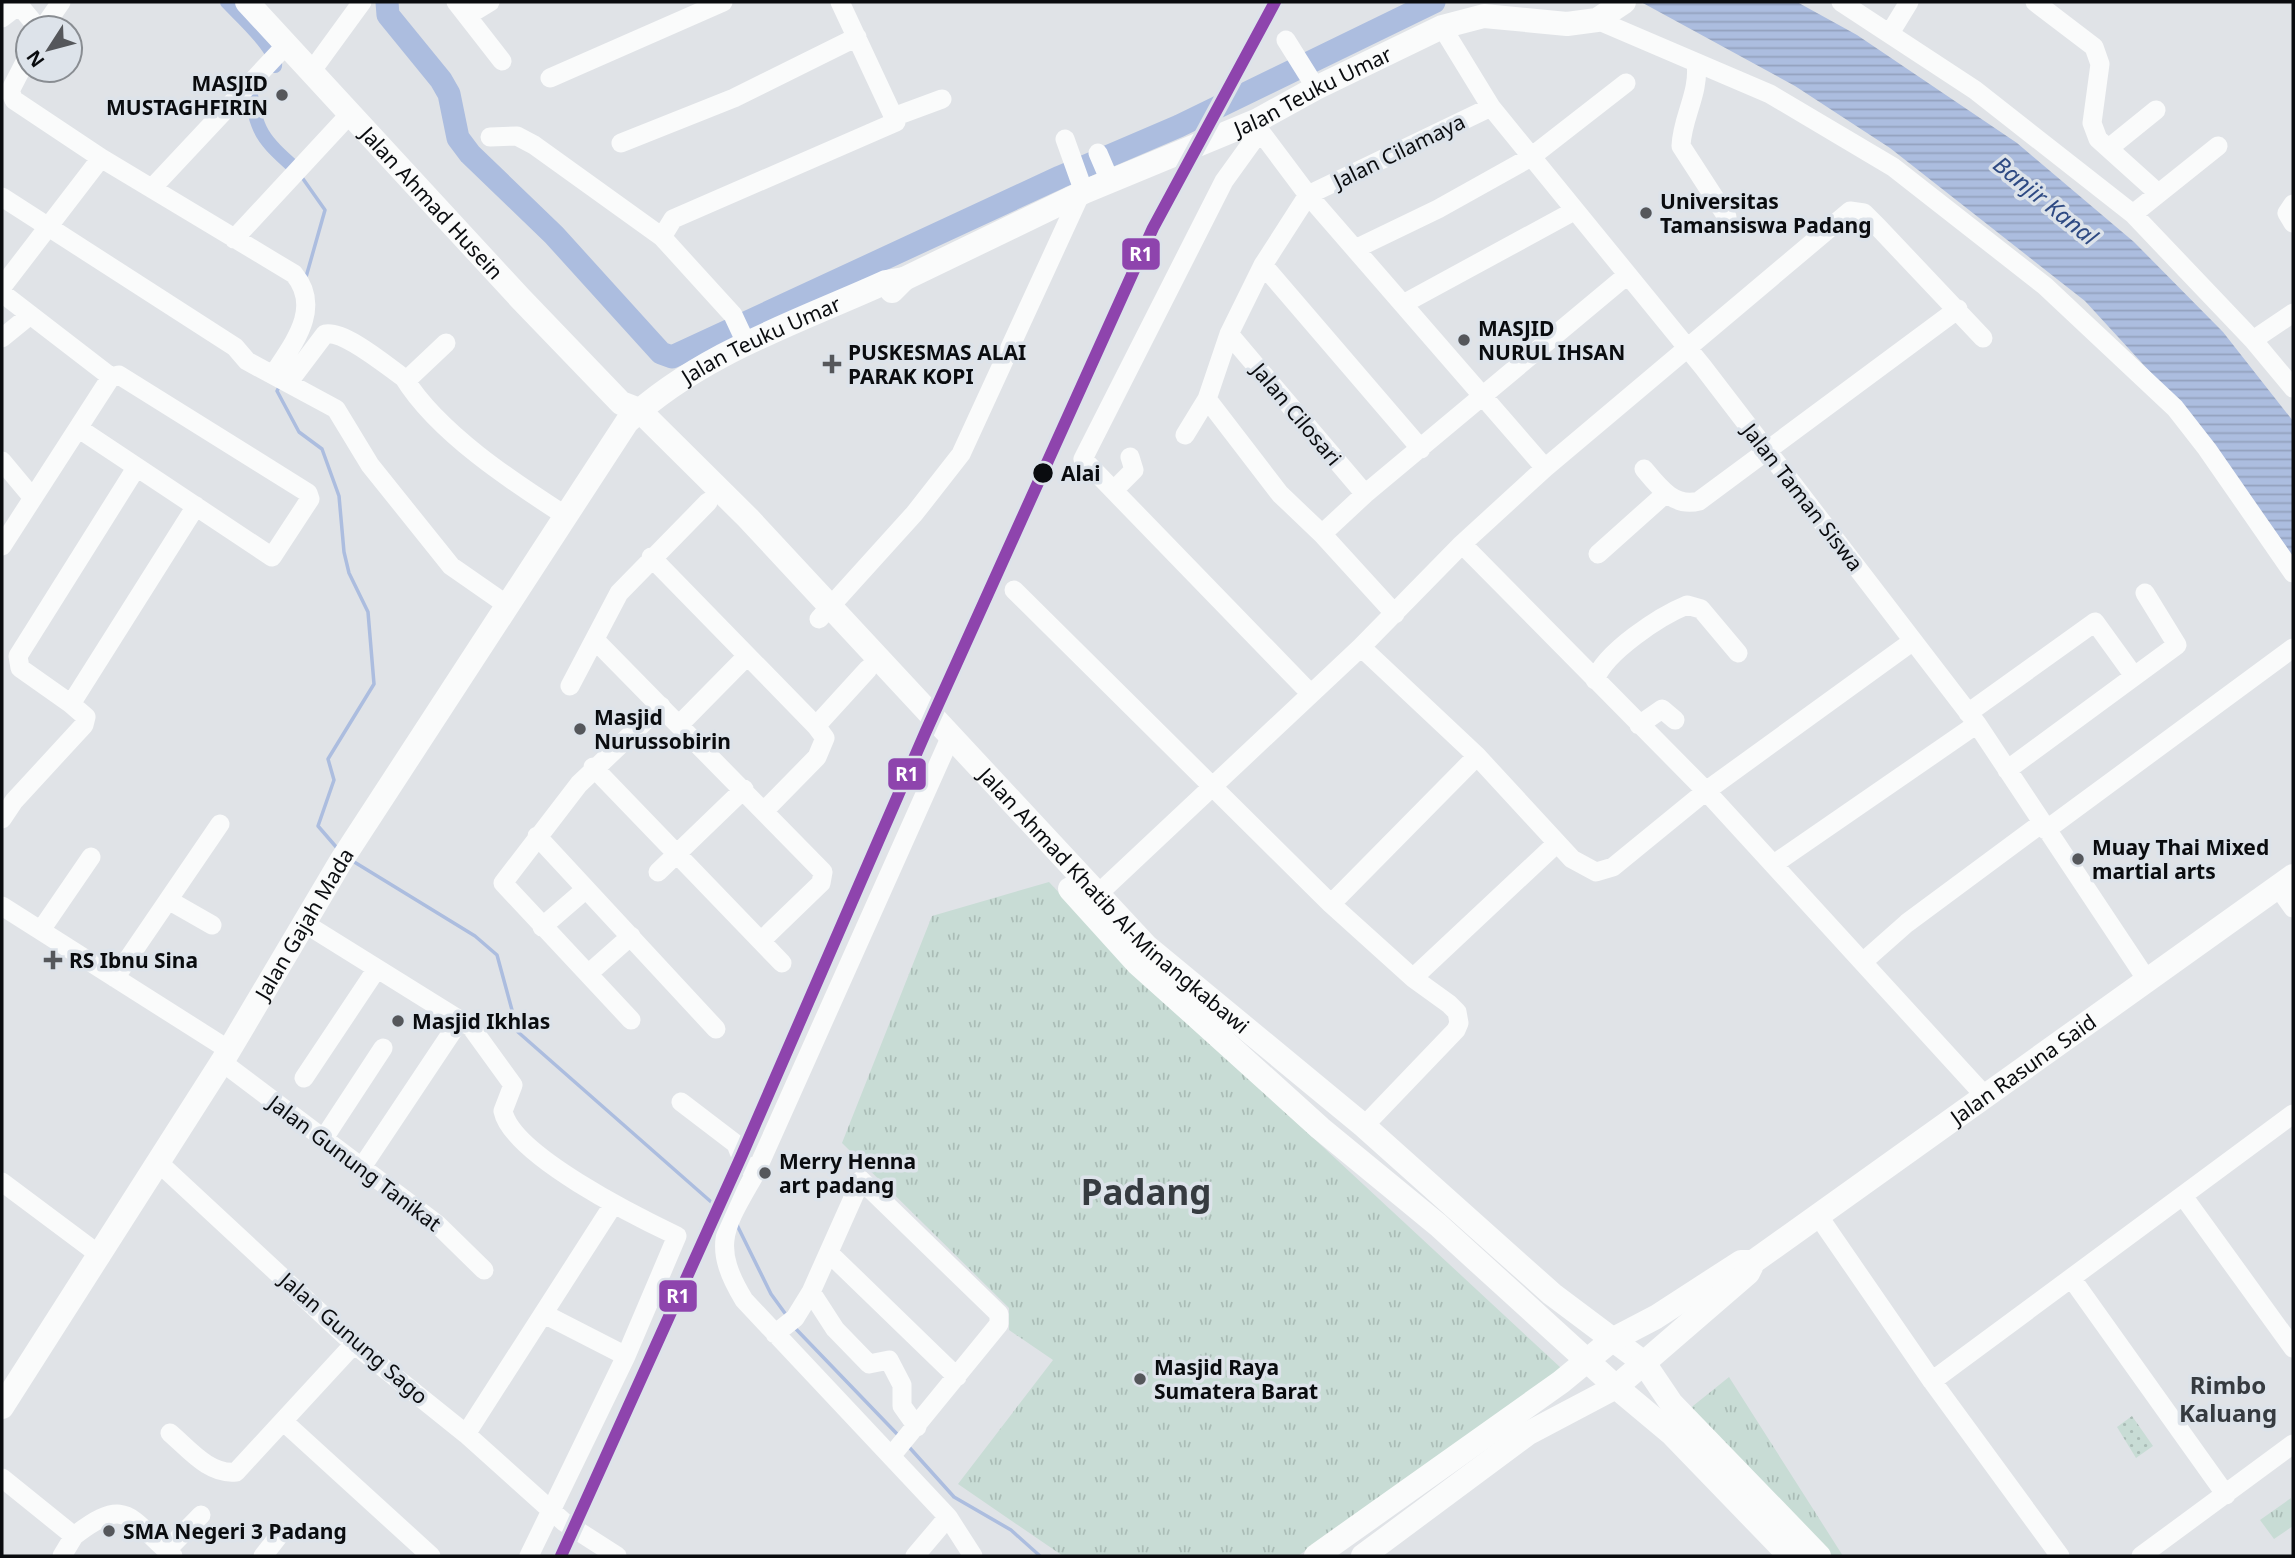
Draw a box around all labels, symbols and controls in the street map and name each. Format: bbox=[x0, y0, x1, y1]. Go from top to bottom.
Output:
north arrow bbox=[14, 14, 84, 84]
street label: Jalan Teuku Umar bbox=[1228, 39, 1396, 143]
text: N bbox=[20, 45, 50, 73]
place label: MASJID MUSTAGHFIRIN bbox=[106, 69, 268, 121]
marker: MASJID MUSTAGHFIRIN bbox=[274, 87, 290, 103]
street label: Jalan Cilamaya bbox=[1327, 107, 1469, 196]
street label: Jalan Ahmad Husein bbox=[353, 119, 510, 285]
water label: Banjir Kanal bbox=[1987, 148, 2106, 253]
place label: Universitas Tamansiswa Padang bbox=[1660, 187, 1872, 239]
marker: Universitas Tamansiswa Padang bbox=[1638, 205, 1654, 221]
line badge: R1 bbox=[1121, 237, 1161, 271]
text: R1 bbox=[1129, 241, 1153, 267]
street label: Jalan Teuku Umar bbox=[674, 289, 845, 391]
place label: MASJID NURUL IHSAN bbox=[1478, 314, 1625, 366]
marker: MASJID NURUL IHSAN bbox=[1456, 332, 1472, 348]
place label: PUSKESMAS ALAI PARAK KOPI bbox=[848, 338, 1026, 390]
marker: PUSKESMAS ALAI PARAK KOPI bbox=[822, 354, 842, 374]
street label: Jalan Cilosari bbox=[1245, 355, 1348, 471]
street label: Jalan Taman Siswa bbox=[1735, 416, 1869, 577]
place label: Alai bbox=[1061, 459, 1101, 487]
marker: Alai bbox=[1031, 461, 1055, 485]
place label: Masjid Nurussobirin bbox=[594, 703, 731, 755]
marker: Masjid Nurussobirin bbox=[572, 721, 588, 737]
line badge: R1 bbox=[887, 757, 927, 791]
street label: Jalan Ahmad Khatib Al-Minangkabawi bbox=[972, 760, 1255, 1040]
text: R1 bbox=[895, 761, 919, 787]
place label: Muay Thai Mixed martial arts bbox=[2092, 833, 2269, 885]
street label: Jalan Gajah Mada bbox=[247, 842, 360, 1006]
marker: Muay Thai Mixed martial arts bbox=[2070, 851, 2086, 867]
place label: RS Ibnu Sina bbox=[69, 946, 198, 974]
marker: RS Ibnu Sina bbox=[43, 950, 63, 970]
place label: Masjid Ikhlas bbox=[412, 1007, 550, 1035]
street label: Jalan Rasuna Said bbox=[1943, 1007, 2102, 1132]
marker: Masjid Ikhlas bbox=[390, 1013, 406, 1029]
street label: Jalan Gunung Tanikat bbox=[261, 1088, 447, 1237]
place label: Merry Henna art padang bbox=[779, 1147, 916, 1199]
marker: Merry Henna art padang bbox=[757, 1165, 773, 1181]
district label: Padang bbox=[1081, 1168, 1211, 1215]
street label: Jalan Gunung Sago bbox=[272, 1265, 434, 1410]
line badge: R1 bbox=[658, 1279, 698, 1313]
text: R1 bbox=[666, 1283, 690, 1309]
place label: Masjid Raya Sumatera Barat bbox=[1154, 1353, 1318, 1405]
district label: Rimbo Kaluang bbox=[2179, 1368, 2277, 1429]
marker: Masjid Raya Sumatera Barat bbox=[1132, 1371, 1148, 1387]
place label: SMA Negeri 3 Padang bbox=[123, 1517, 347, 1545]
marker: SMA Negeri 3 Padang bbox=[101, 1523, 117, 1539]

